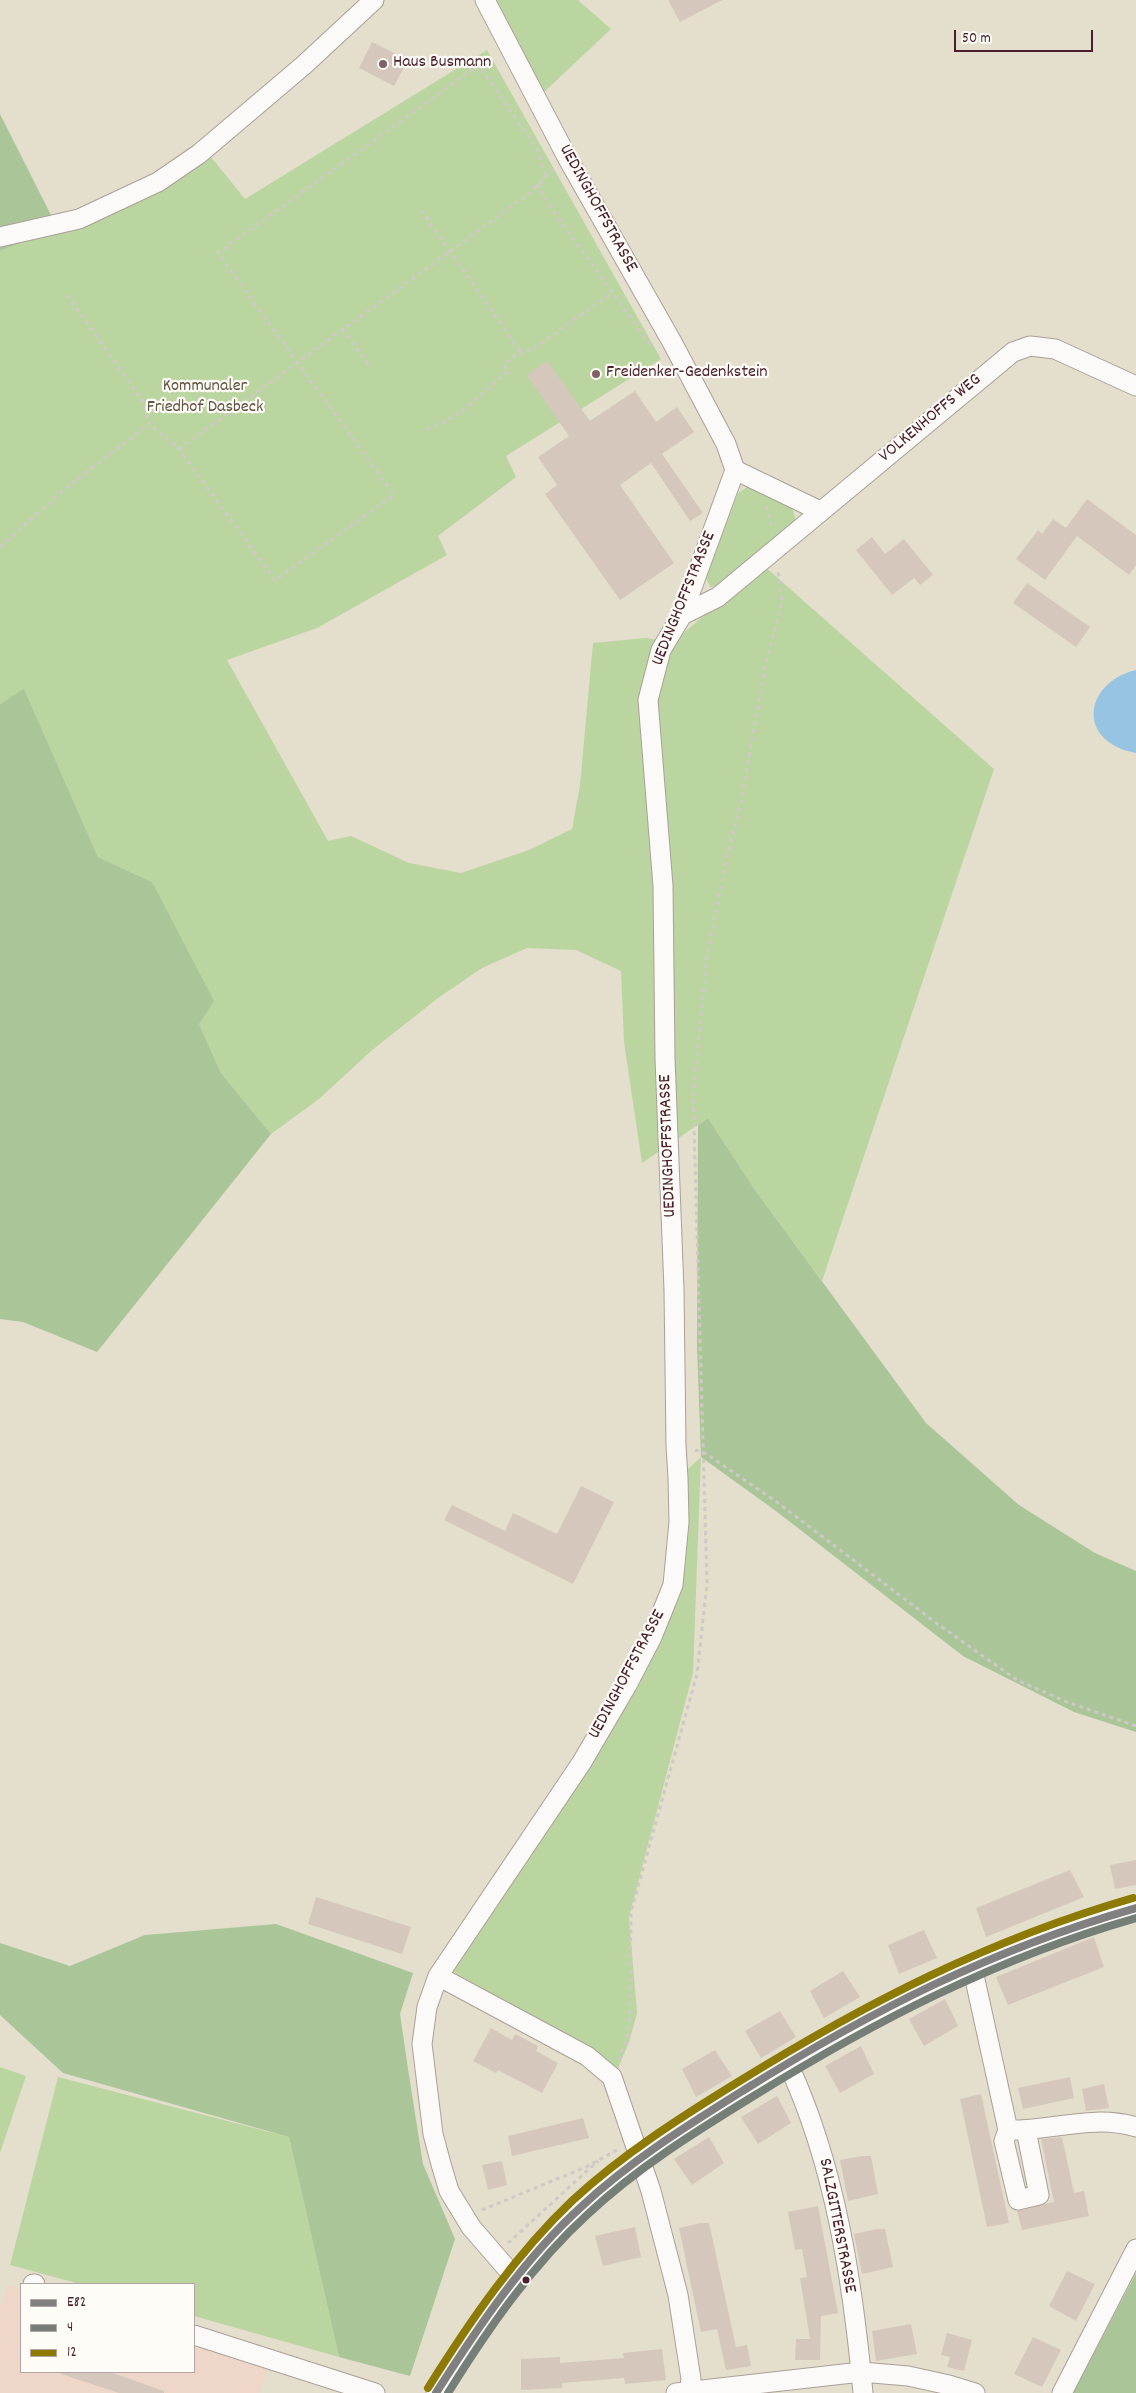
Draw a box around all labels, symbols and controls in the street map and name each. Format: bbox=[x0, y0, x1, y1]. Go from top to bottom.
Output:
scale bar bbox=[956, 20, 1095, 52]
text: 50 m bbox=[962, 28, 991, 50]
place label: Haus Busmann bbox=[393, 53, 491, 75]
marker: Haus Busmann bbox=[377, 58, 389, 70]
street label: UEDINGHOFFSTRASSE bbox=[553, 141, 641, 277]
place label: Freidenker-Gedenkstein bbox=[606, 363, 768, 385]
marker: Freidenker-Gedenkstein bbox=[590, 368, 602, 380]
street label: VOLKENHOFFS WEG bbox=[875, 370, 987, 468]
park label: Kommunaler Friedhof Dasbeck bbox=[147, 377, 263, 419]
street label: UEDINGHOFFSTRASSE bbox=[648, 529, 722, 669]
street label: UEDINGHOFFSTRASSE bbox=[656, 1074, 682, 1218]
street label: UEDINGHOFFSTRASSE bbox=[585, 1607, 671, 1743]
street label: SALZGITTERSTRASSE bbox=[812, 2157, 860, 2295]
unlabelled marker bbox=[521, 2275, 531, 2285]
legend bbox=[20, 2283, 195, 2373]
text: E82 bbox=[67, 2292, 86, 2314]
text: 4 bbox=[67, 2317, 73, 2339]
text: 12 bbox=[67, 2342, 77, 2364]

